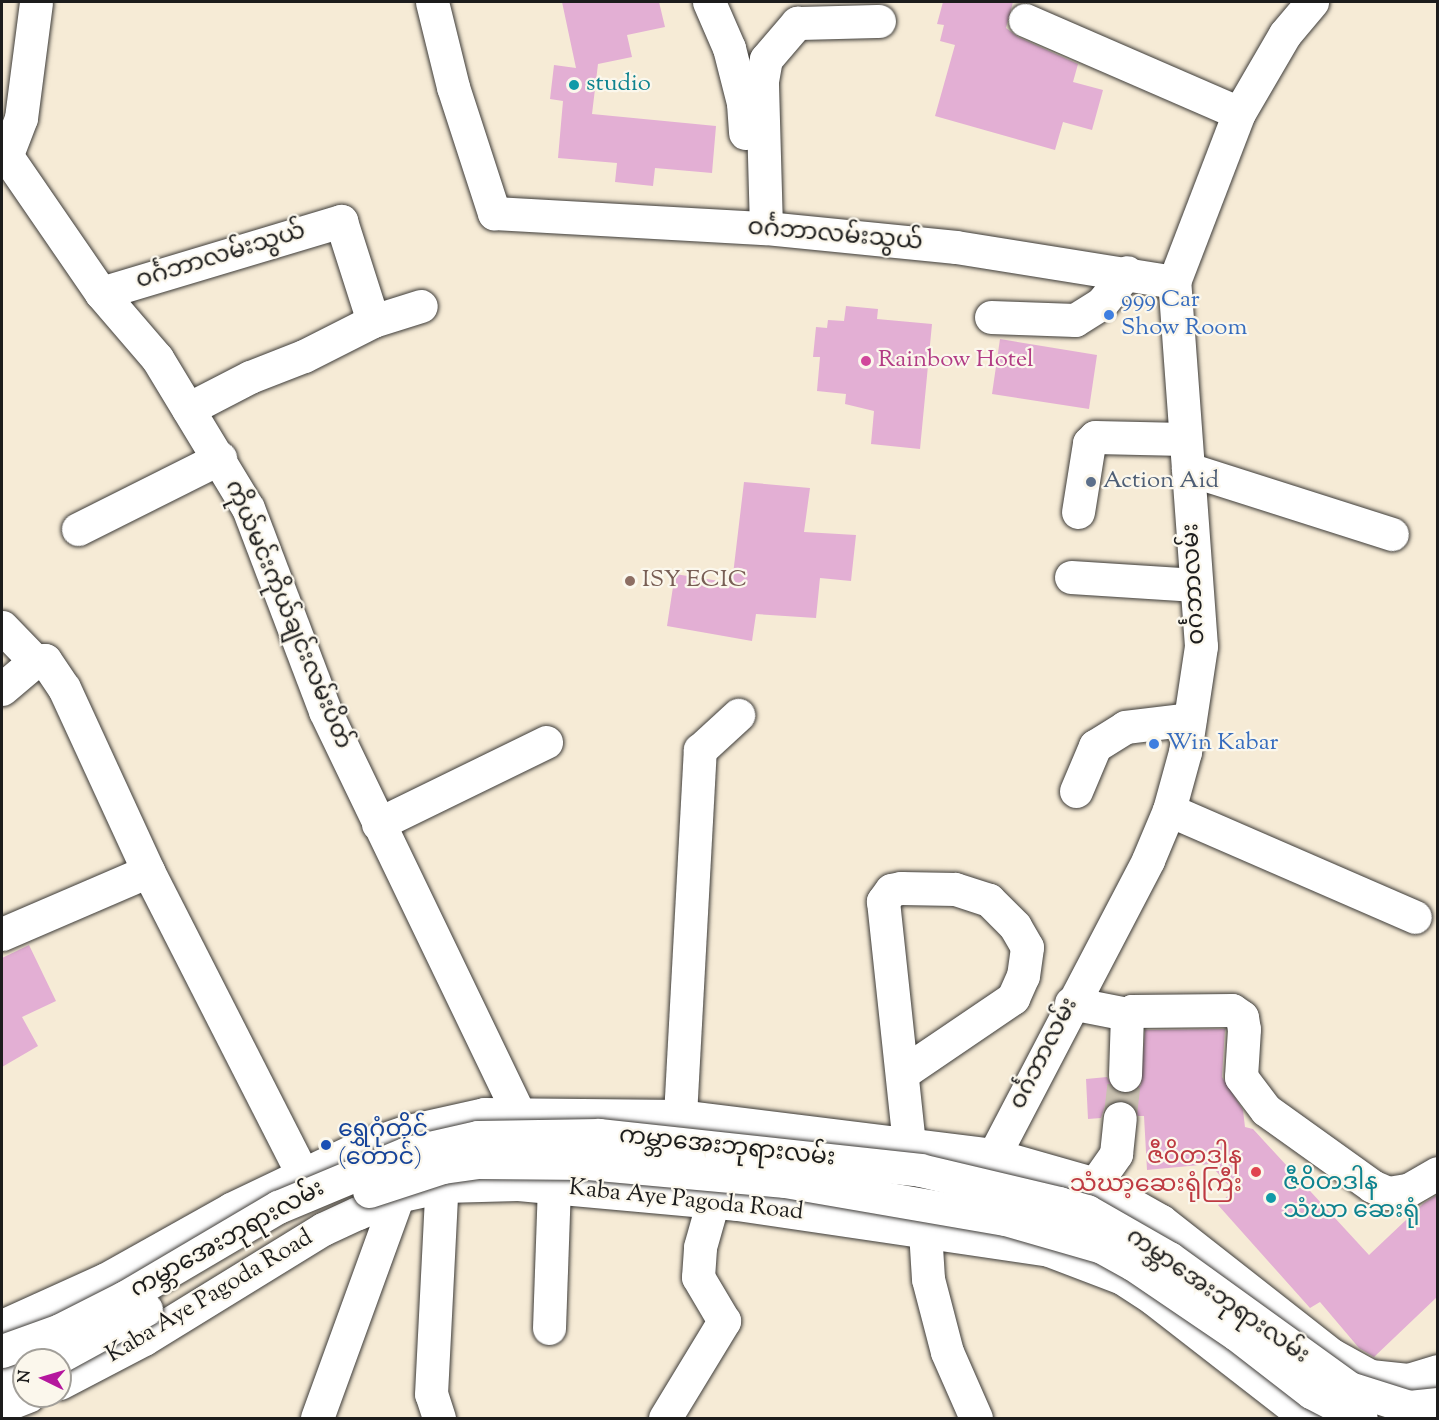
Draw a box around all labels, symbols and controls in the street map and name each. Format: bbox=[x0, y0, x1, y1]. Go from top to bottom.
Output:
place label: studio bbox=[586, 71, 651, 99]
marker: studio bbox=[567, 78, 581, 92]
street label: ဝင်္ဂဘာလမ်းသွယ် bbox=[746, 214, 924, 258]
street label: ဝင်္ဂဘာလမ်းသွယ် bbox=[133, 218, 309, 296]
place label: 999 Car Show Room bbox=[1121, 287, 1247, 343]
marker: 999 Car Show Room bbox=[1102, 308, 1116, 322]
place label: Rainbow Hotel bbox=[878, 347, 1034, 375]
marker: Rainbow Hotel bbox=[859, 354, 873, 368]
place label: Action Aid bbox=[1103, 468, 1219, 496]
marker: Action Aid bbox=[1084, 475, 1098, 489]
street label: ကိုယ်မင်းကိုယ်ချင်းလမ်းပိတ် bbox=[217, 476, 357, 754]
street label: ဝင်္ဂဘာလမ်း bbox=[1177, 523, 1213, 645]
place label: ISY ECIC bbox=[642, 567, 747, 595]
marker: ISY ECIC bbox=[623, 574, 637, 588]
place label: Win Kabar bbox=[1166, 730, 1278, 758]
marker: Win Kabar bbox=[1147, 737, 1161, 751]
street label: ဝင်္ဂဘာလမ်း bbox=[1005, 993, 1085, 1115]
place label: ရွှေဂုံတိုင် (တောင်) bbox=[338, 1117, 428, 1173]
street label: ကမ္ဘာအေးဘုရားလမ်း bbox=[618, 1122, 836, 1174]
marker: ရွှေဂုံတိုင် (တောင်) bbox=[319, 1138, 333, 1152]
place label: ဇီဝိတဒါန သံဃာ့ဆေးရုံကြီး bbox=[1070, 1144, 1242, 1200]
marker: ဇီဝိတဒါန သံဃာ့ဆေးရုံကြီး bbox=[1247, 1163, 1265, 1181]
place label: ဇီဝိတဒါန သံဃာ ဆေးရုံ bbox=[1283, 1170, 1420, 1226]
street label: Kaba Aye Pagoda Road bbox=[567, 1174, 805, 1228]
street label: ကမ္ဘာအေးဘုရားလမ်း bbox=[126, 1175, 330, 1305]
marker: ဇီဝိတဒါန သံဃာ ဆေးရုံ bbox=[1264, 1191, 1278, 1205]
street label: ကမ္ဘာအေးဘုရားလမ်း bbox=[1120, 1223, 1314, 1371]
street label: Kaba Aye Pagoda Road bbox=[102, 1224, 318, 1370]
north arrow bbox=[12, 1348, 72, 1408]
text: N bbox=[14, 1369, 38, 1384]

